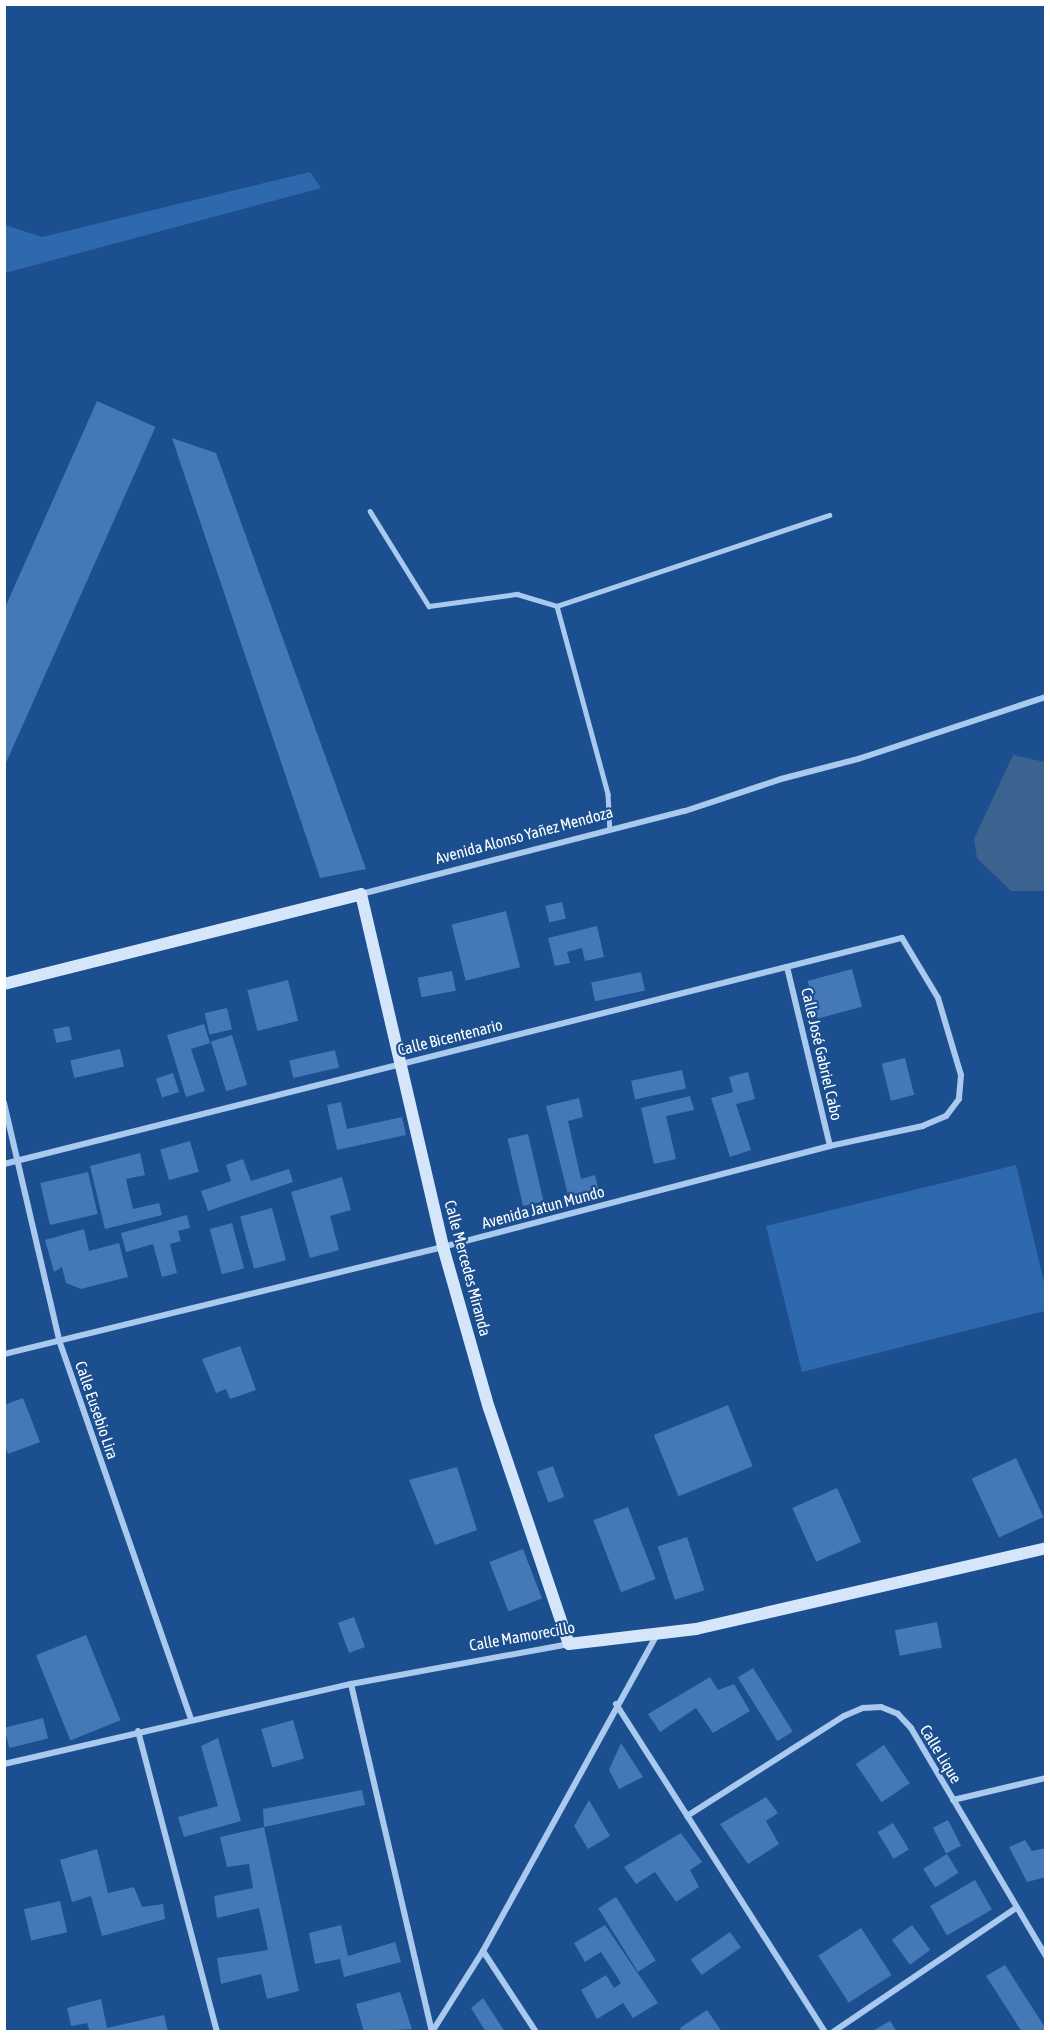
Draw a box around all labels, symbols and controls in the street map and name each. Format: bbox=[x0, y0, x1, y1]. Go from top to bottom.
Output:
street label: Avenida Alonso Yañez Mendoza bbox=[433, 802, 615, 868]
street label: Calle José Gabriel Cabo bbox=[797, 986, 847, 1122]
street label: Calle Bicentenario bbox=[396, 1015, 504, 1059]
street label: Avenida Jatun Mundo bbox=[479, 1181, 607, 1233]
street label: Calle Mercedes Miranda bbox=[441, 1198, 495, 1338]
street label: Calle Eusebio Lira bbox=[71, 1358, 123, 1462]
street label: Calle Mamorecillo bbox=[468, 1617, 576, 1655]
street label: Calle Lique bbox=[916, 1721, 966, 1787]

